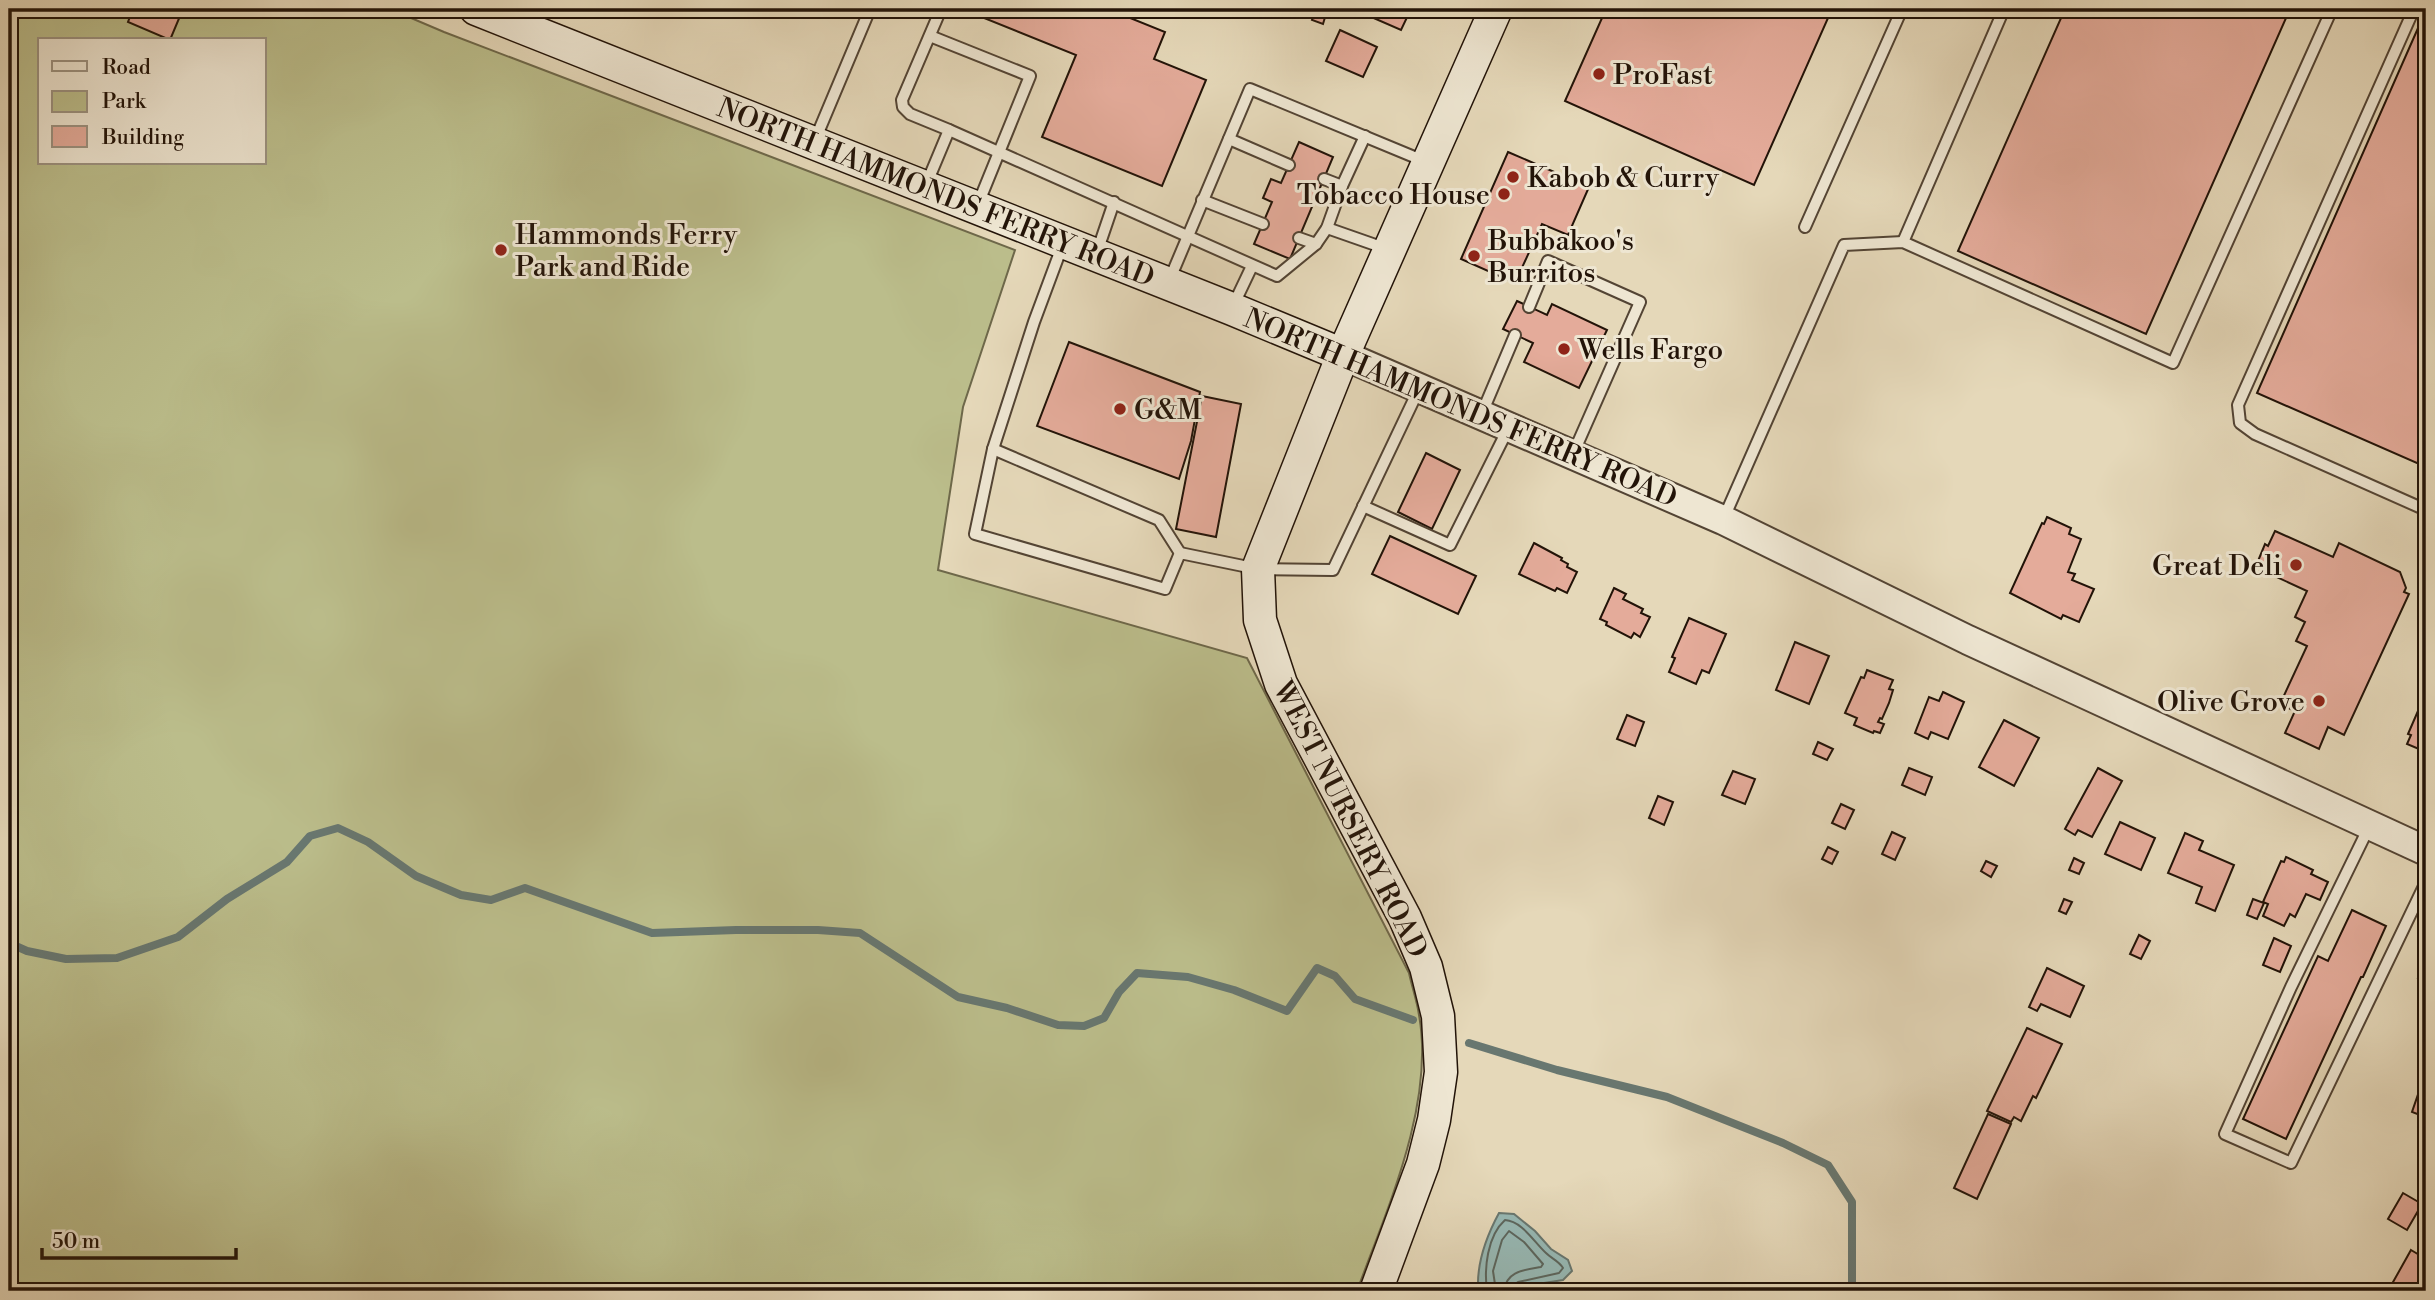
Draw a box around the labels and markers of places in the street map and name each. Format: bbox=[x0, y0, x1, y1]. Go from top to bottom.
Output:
place label: ProFast bbox=[1613, 58, 1713, 93]
marker: ProFast bbox=[1591, 66, 1607, 82]
place label: Kabob & Curry bbox=[1527, 161, 1719, 196]
marker: Kabob & Curry bbox=[1505, 169, 1521, 185]
place label: Tobacco House bbox=[1297, 178, 1490, 213]
marker: Tobacco House bbox=[1496, 186, 1512, 202]
place label: Hammonds Ferry Park and Ride bbox=[515, 218, 737, 285]
place label: Bubbakoo's Burritos bbox=[1487, 224, 1634, 291]
marker: Hammonds Ferry Park and Ride bbox=[493, 242, 509, 258]
marker: Bubbakoo's Burritos bbox=[1466, 248, 1482, 264]
place label: Wells Fargo bbox=[1577, 333, 1723, 368]
marker: Wells Fargo bbox=[1556, 341, 1572, 357]
place label: G&M bbox=[1134, 393, 1202, 428]
marker: G&M bbox=[1112, 401, 1128, 417]
place label: Great Deli bbox=[2152, 549, 2282, 584]
marker: Great Deli bbox=[2288, 557, 2304, 573]
place label: Olive Grove bbox=[2157, 685, 2305, 720]
marker: Olive Grove bbox=[2311, 693, 2327, 709]

